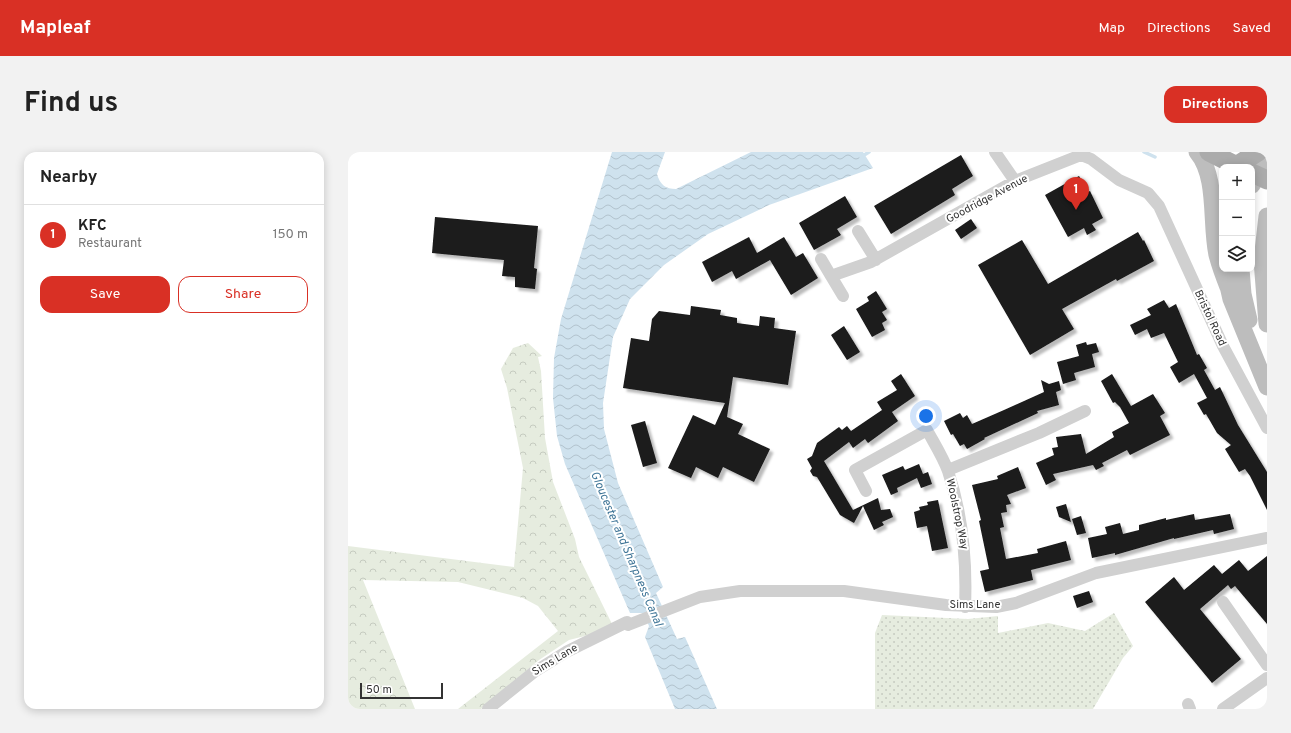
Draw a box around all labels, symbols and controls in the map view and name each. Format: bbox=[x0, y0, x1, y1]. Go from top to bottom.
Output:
text: Mapleaf bbox=[20, 16, 91, 40]
text: Map bbox=[1099, 20, 1125, 37]
text: Directions bbox=[1147, 20, 1211, 37]
text: Saved bbox=[1233, 20, 1271, 37]
text: Find us bbox=[24, 86, 118, 122]
button: Directions bbox=[1164, 86, 1267, 123]
map controls bbox=[1219, 164, 1255, 272]
button: + bbox=[1219, 164, 1255, 200]
text: Nearby bbox=[40, 167, 97, 189]
street label: Goodridge Avenue bbox=[944, 172, 1030, 226]
pin: 1 bbox=[1063, 177, 1089, 210]
button: − bbox=[1219, 200, 1255, 236]
text: KFC bbox=[78, 217, 107, 236]
text: 1 bbox=[50, 227, 56, 243]
text: 150 m bbox=[273, 227, 308, 243]
text: Restaurant bbox=[78, 236, 142, 252]
button: layers bbox=[1219, 236, 1255, 272]
button: Save bbox=[40, 276, 170, 313]
button: Share bbox=[178, 276, 308, 313]
street label: Bristol Road bbox=[1191, 288, 1229, 348]
your location bbox=[916, 406, 936, 426]
water label: Gloucester and Sharpness Canal bbox=[586, 469, 666, 630]
street label: Woolstrop Way bbox=[943, 477, 971, 551]
street label: Sims Lane bbox=[950, 598, 1000, 612]
street label: Sims Lane bbox=[530, 641, 580, 679]
scale bar bbox=[360, 681, 443, 700]
text: 50 m bbox=[366, 683, 392, 697]

